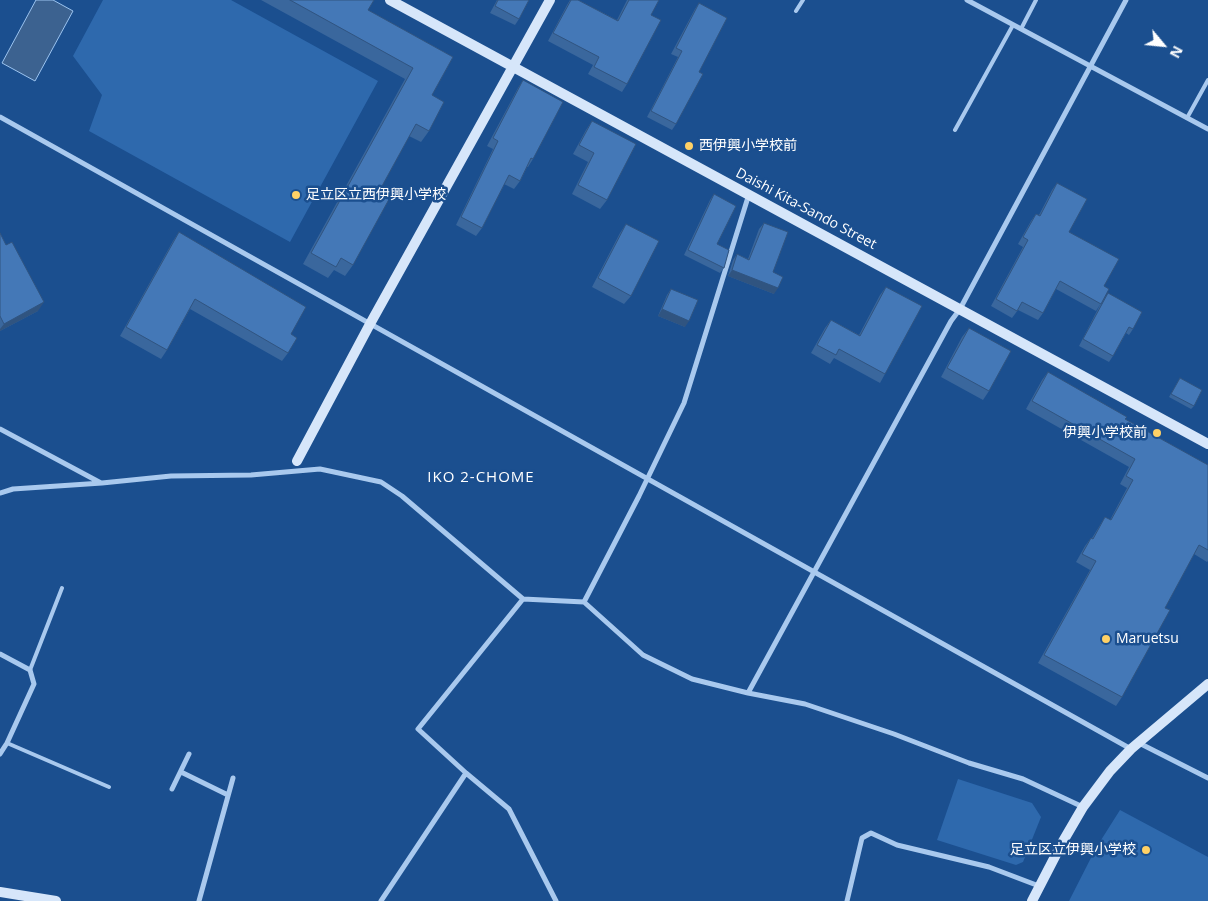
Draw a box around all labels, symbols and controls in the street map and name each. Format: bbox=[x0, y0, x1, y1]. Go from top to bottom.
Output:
north arrow bbox=[1138, 20, 1188, 70]
text: N bbox=[1166, 43, 1188, 62]
place label: 西伊興小学校前 bbox=[699, 138, 797, 154]
marker: 西伊興小学校前 bbox=[683, 140, 695, 152]
street label: Daishi Kita-Sando Street bbox=[733, 165, 879, 253]
place label: 足立区立西伊興小学校 bbox=[306, 187, 446, 203]
marker: 足立区立西伊興小学校 bbox=[290, 189, 302, 201]
place label: 伊興小学校前 bbox=[1063, 425, 1147, 441]
marker: 伊興小学校前 bbox=[1151, 427, 1163, 439]
district label: IKO 2-CHOME bbox=[426, 469, 536, 487]
place label: Maruetsu bbox=[1116, 631, 1179, 647]
marker: Maruetsu bbox=[1100, 633, 1112, 645]
place label: 足立区立伊興小学校 bbox=[1010, 842, 1136, 858]
marker: 足立区立伊興小学校 bbox=[1140, 844, 1152, 856]

